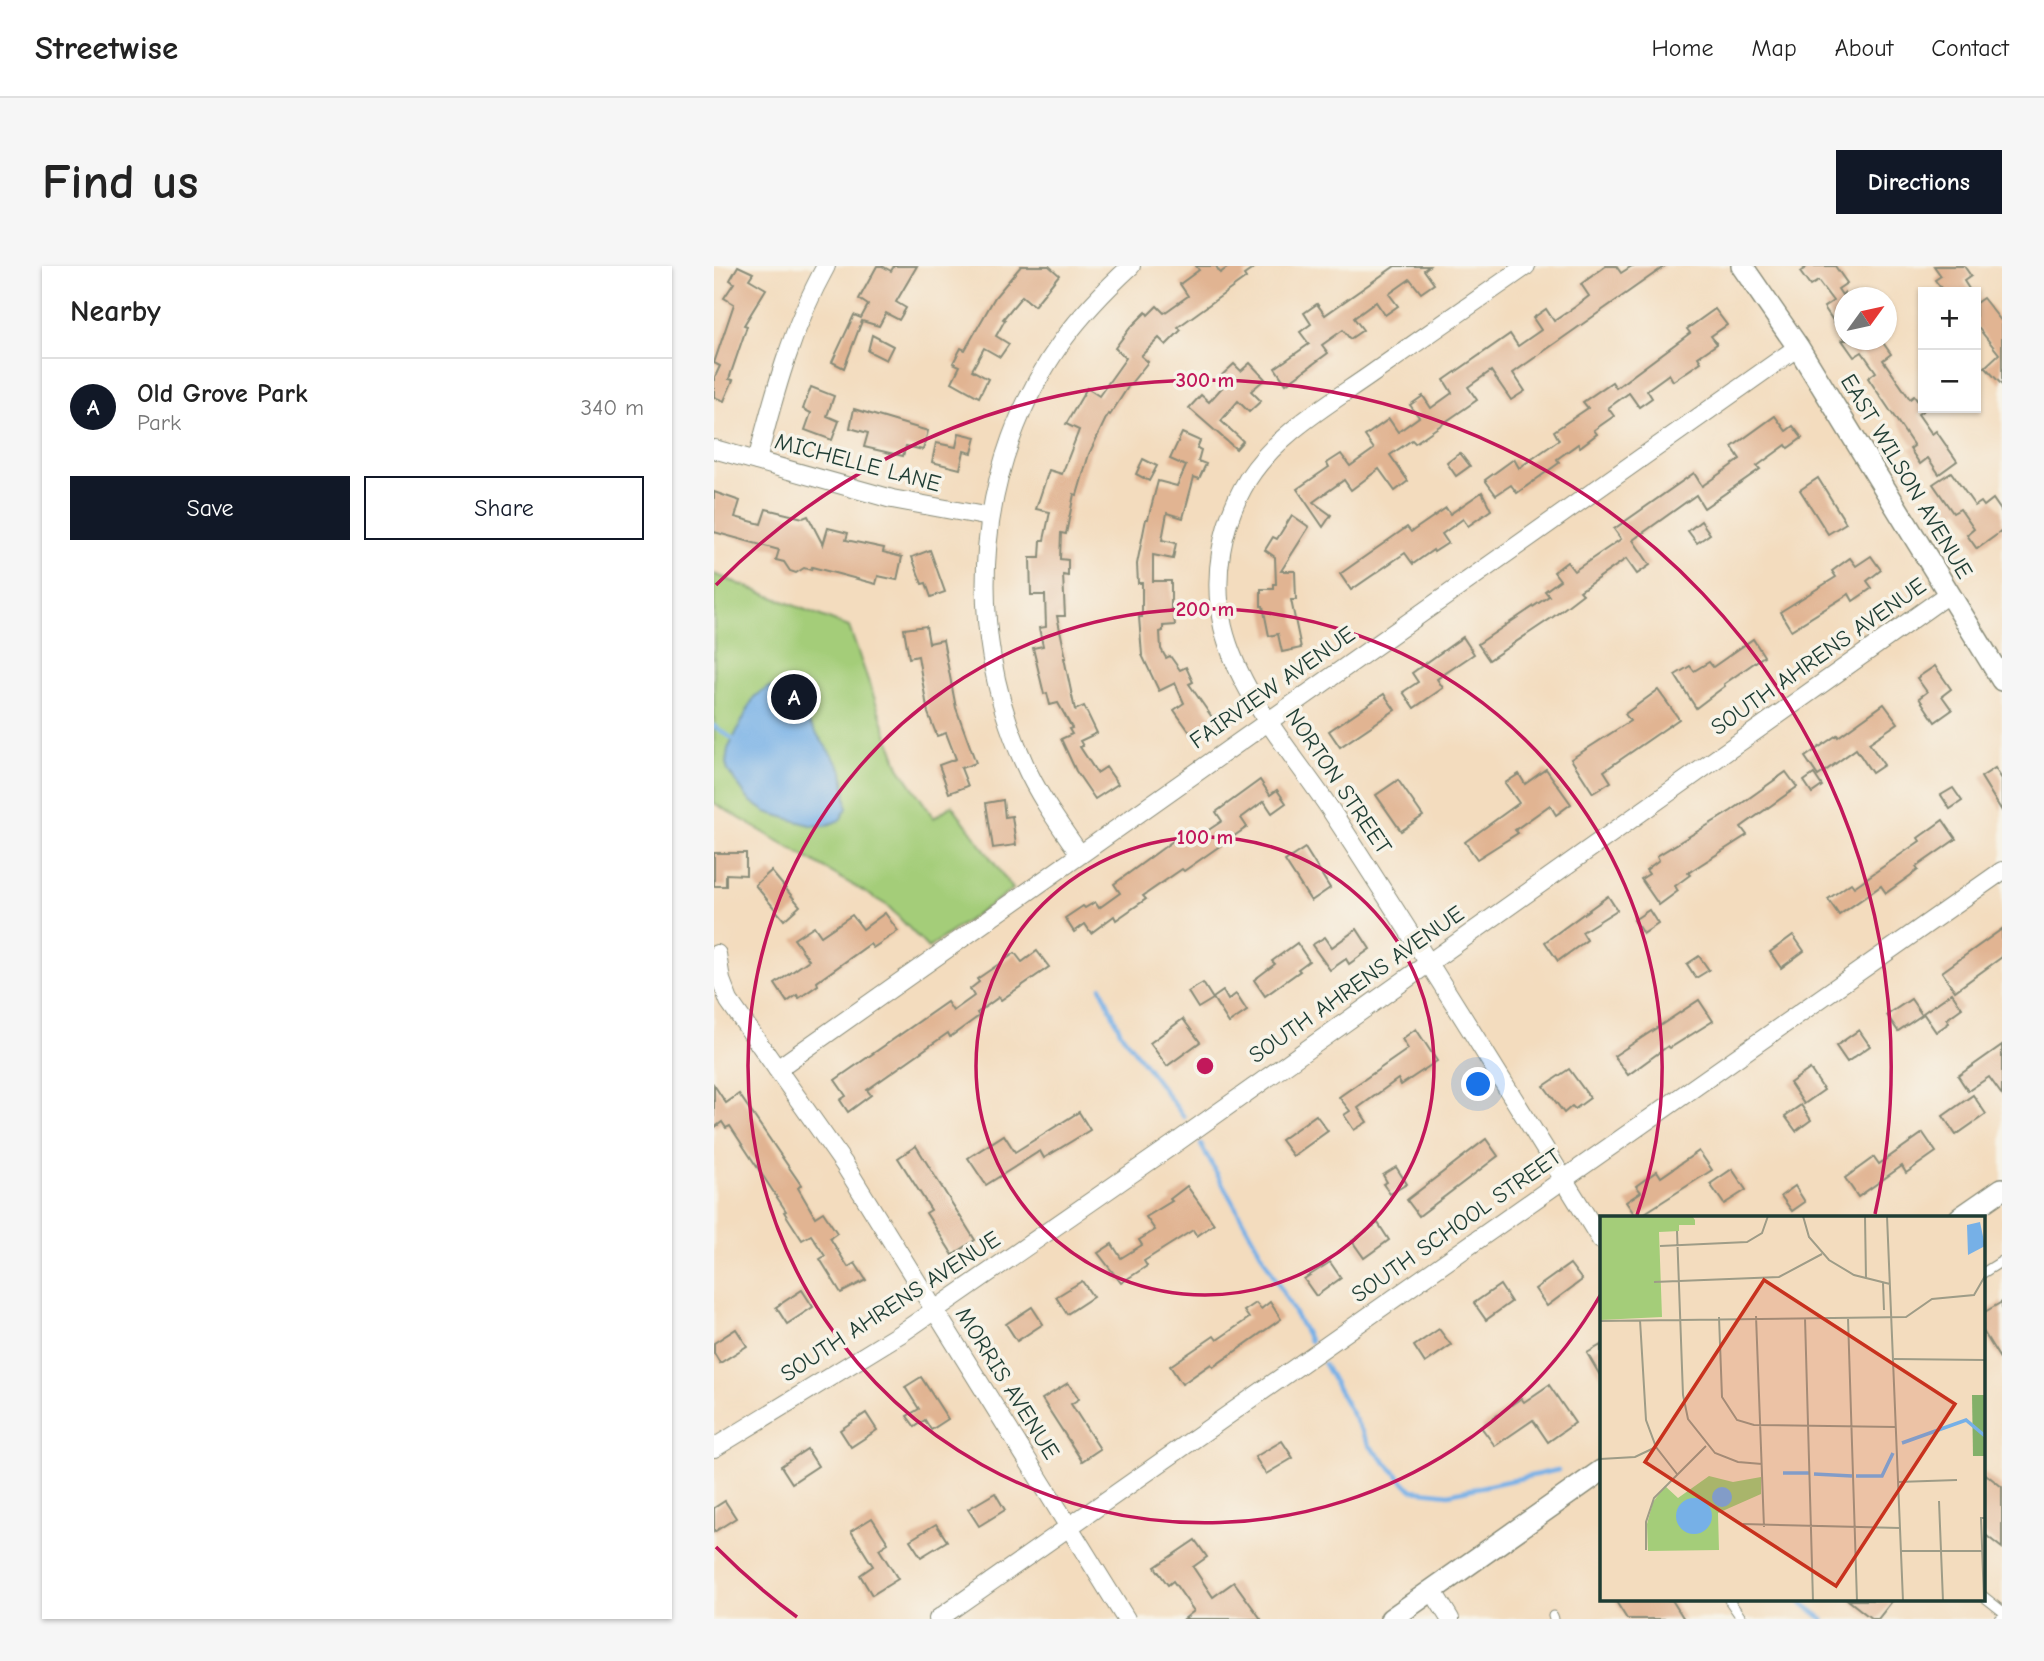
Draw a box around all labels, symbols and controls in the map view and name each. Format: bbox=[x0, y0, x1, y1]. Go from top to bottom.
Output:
text: Streetwise bbox=[35, 29, 178, 67]
text: Home bbox=[1652, 34, 1713, 62]
text: Map bbox=[1751, 34, 1797, 62]
text: About bbox=[1835, 34, 1893, 62]
text: Contact bbox=[1931, 34, 2009, 62]
button: Directions bbox=[1836, 150, 2002, 214]
text: Find us bbox=[42, 154, 198, 210]
north arrow bbox=[1834, 287, 1897, 350]
map controls bbox=[1918, 287, 1981, 413]
button: + bbox=[1918, 287, 1981, 350]
text: Nearby bbox=[70, 294, 161, 329]
button: − bbox=[1918, 350, 1981, 413]
text: 300 m bbox=[1176, 368, 1234, 392]
street label: EAST WILSON AVENUE bbox=[1835, 369, 1978, 584]
text: Old Grove Park bbox=[137, 379, 308, 409]
text: A bbox=[87, 394, 99, 421]
text: 340 m bbox=[581, 394, 644, 421]
text: Park bbox=[137, 409, 181, 436]
street label: MICHELLE LANE bbox=[772, 427, 944, 498]
button: Save bbox=[70, 476, 350, 540]
button: Share bbox=[364, 476, 644, 540]
street label: SOUTH AHRENS AVENUE bbox=[1706, 572, 1931, 741]
text: 200 m bbox=[1176, 597, 1234, 621]
street label: FAIRVIEW AVENUE bbox=[1185, 620, 1360, 755]
pin: A bbox=[771, 671, 817, 723]
street label: NORTON STREET bbox=[1280, 703, 1397, 859]
text: 100 m bbox=[1177, 825, 1233, 849]
street label: SOUTH AHRENS AVENUE bbox=[1244, 900, 1469, 1069]
centre of rings bbox=[1193, 1054, 1217, 1078]
your location bbox=[1461, 1067, 1495, 1101]
street label: SOUTH SCHOOL STREET bbox=[1346, 1143, 1566, 1308]
inset map bbox=[1600, 1216, 1984, 1602]
street label: SOUTH AHRENS AVENUE bbox=[775, 1225, 1005, 1388]
street label: MORRIS AVENUE bbox=[950, 1302, 1065, 1464]

